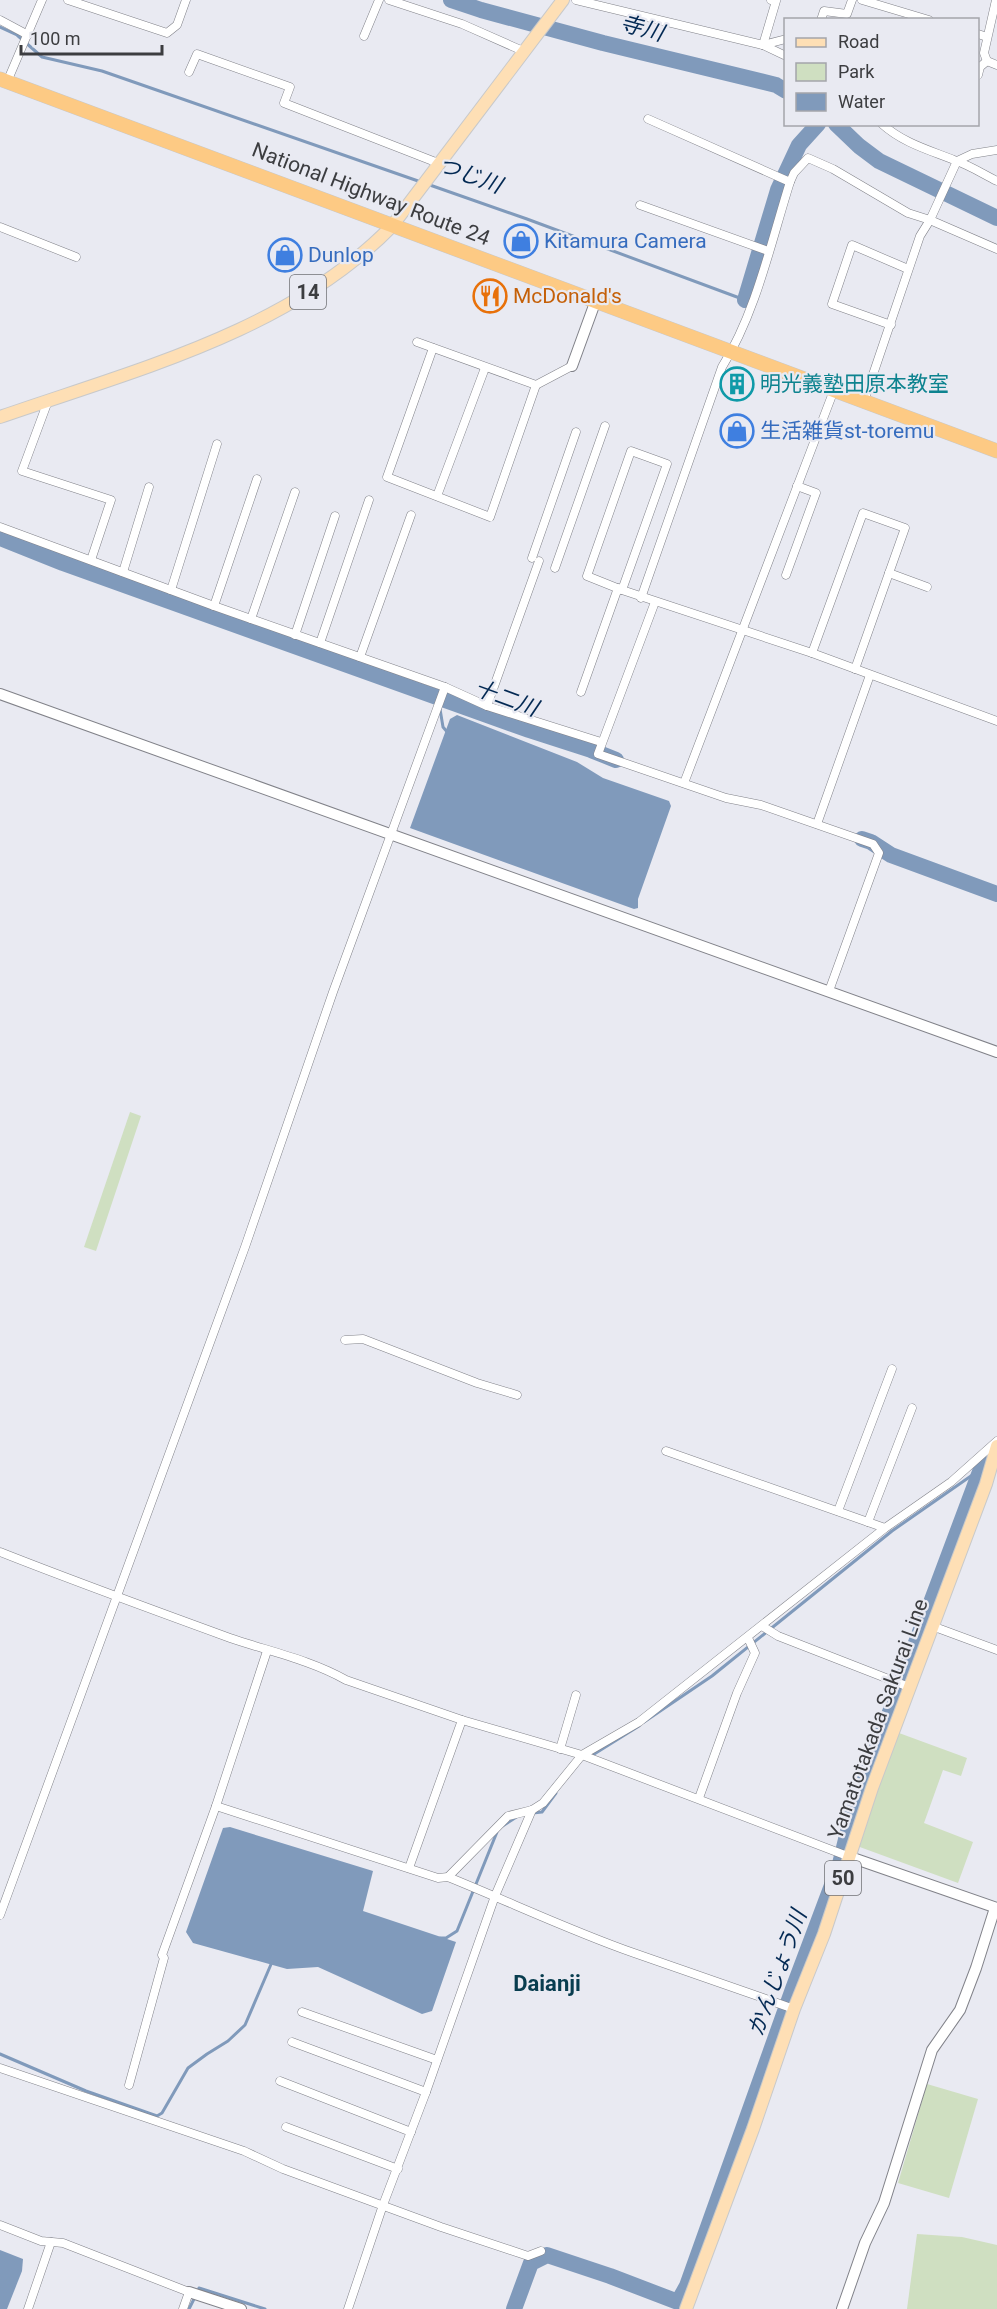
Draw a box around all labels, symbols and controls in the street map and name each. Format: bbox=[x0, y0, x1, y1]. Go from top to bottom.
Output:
water label: 寺川 bbox=[618, 10, 668, 46]
scale bar bbox=[21, 18, 162, 56]
legend bbox=[784, 18, 979, 126]
text: 100 m bbox=[30, 28, 81, 49]
text: Road bbox=[838, 31, 879, 52]
text: Park bbox=[838, 61, 875, 82]
text: Water bbox=[838, 91, 885, 112]
street label: National Highway Route 24 bbox=[249, 138, 493, 251]
water label: つじ川 bbox=[435, 152, 507, 199]
shop icon: Kitamura Camera bbox=[503, 223, 539, 259]
place label: Kitamura Camera bbox=[544, 229, 707, 253]
shop icon: Dunlop bbox=[267, 237, 303, 273]
place label: Dunlop bbox=[308, 243, 374, 267]
road number: 14 bbox=[290, 275, 326, 309]
restaurant icon: McDonald's bbox=[472, 278, 508, 314]
place label: McDonald's bbox=[513, 284, 622, 308]
building icon: 明光義塾田原本教室 bbox=[719, 366, 755, 402]
place label: 明光義塾田原本教室 bbox=[760, 372, 949, 396]
shop icon: 生活雑貨st-toremu bbox=[719, 413, 755, 449]
place label: 生活雑貨st-toremu bbox=[760, 419, 934, 443]
water label: 十二川 bbox=[471, 675, 543, 722]
street label: Yamatotakada Sakurai Line bbox=[823, 1595, 933, 1843]
road number: 50 bbox=[825, 1861, 861, 1895]
water label: かんじょう川 bbox=[743, 1905, 812, 2039]
district label: Daianji bbox=[513, 1971, 581, 1996]

